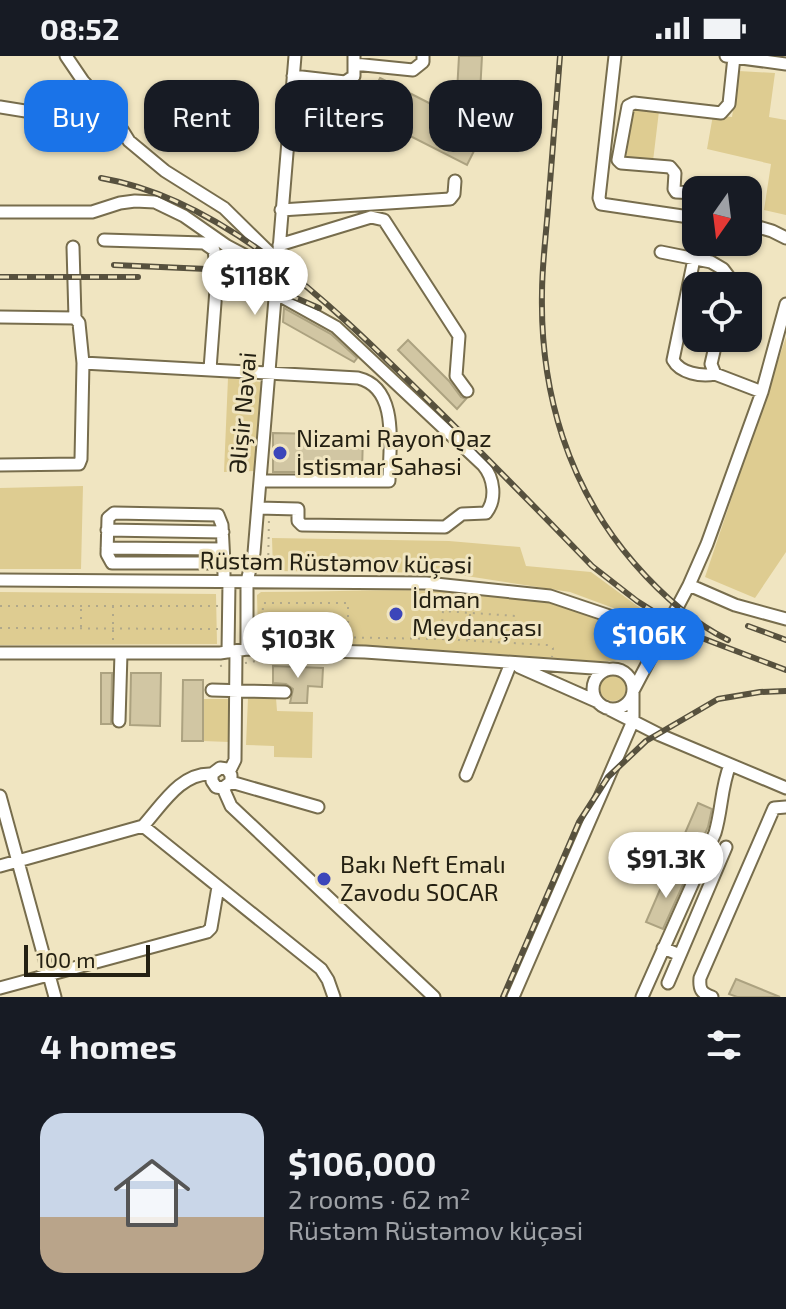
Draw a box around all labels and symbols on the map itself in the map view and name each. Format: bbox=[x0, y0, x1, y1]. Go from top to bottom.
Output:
north arrow bbox=[682, 176, 762, 256]
pin: $118K bbox=[199, 249, 311, 317]
street label: Əlişir Nəvai bbox=[222, 351, 262, 475]
place label: Nizami Rayon Qaz İstismar Sahəsi bbox=[296, 423, 492, 480]
marker: Nizami Rayon Qaz İstismar Sahəsi bbox=[271, 444, 289, 462]
street label: Rüstəm Rüstəmov küçəsi bbox=[199, 545, 473, 579]
place label: İdman Meydançası bbox=[412, 584, 542, 642]
marker: İdman Meydançası bbox=[387, 605, 405, 623]
pin: $106K bbox=[593, 608, 705, 676]
pin: $103K bbox=[242, 612, 354, 680]
pin: $91.3K bbox=[601, 832, 731, 900]
place label: Bakı Neft Emalı Zavodu SOCAR bbox=[340, 849, 506, 906]
marker: Bakı Neft Emalı Zavodu SOCAR bbox=[315, 870, 333, 888]
scale bar bbox=[24, 941, 150, 977]

